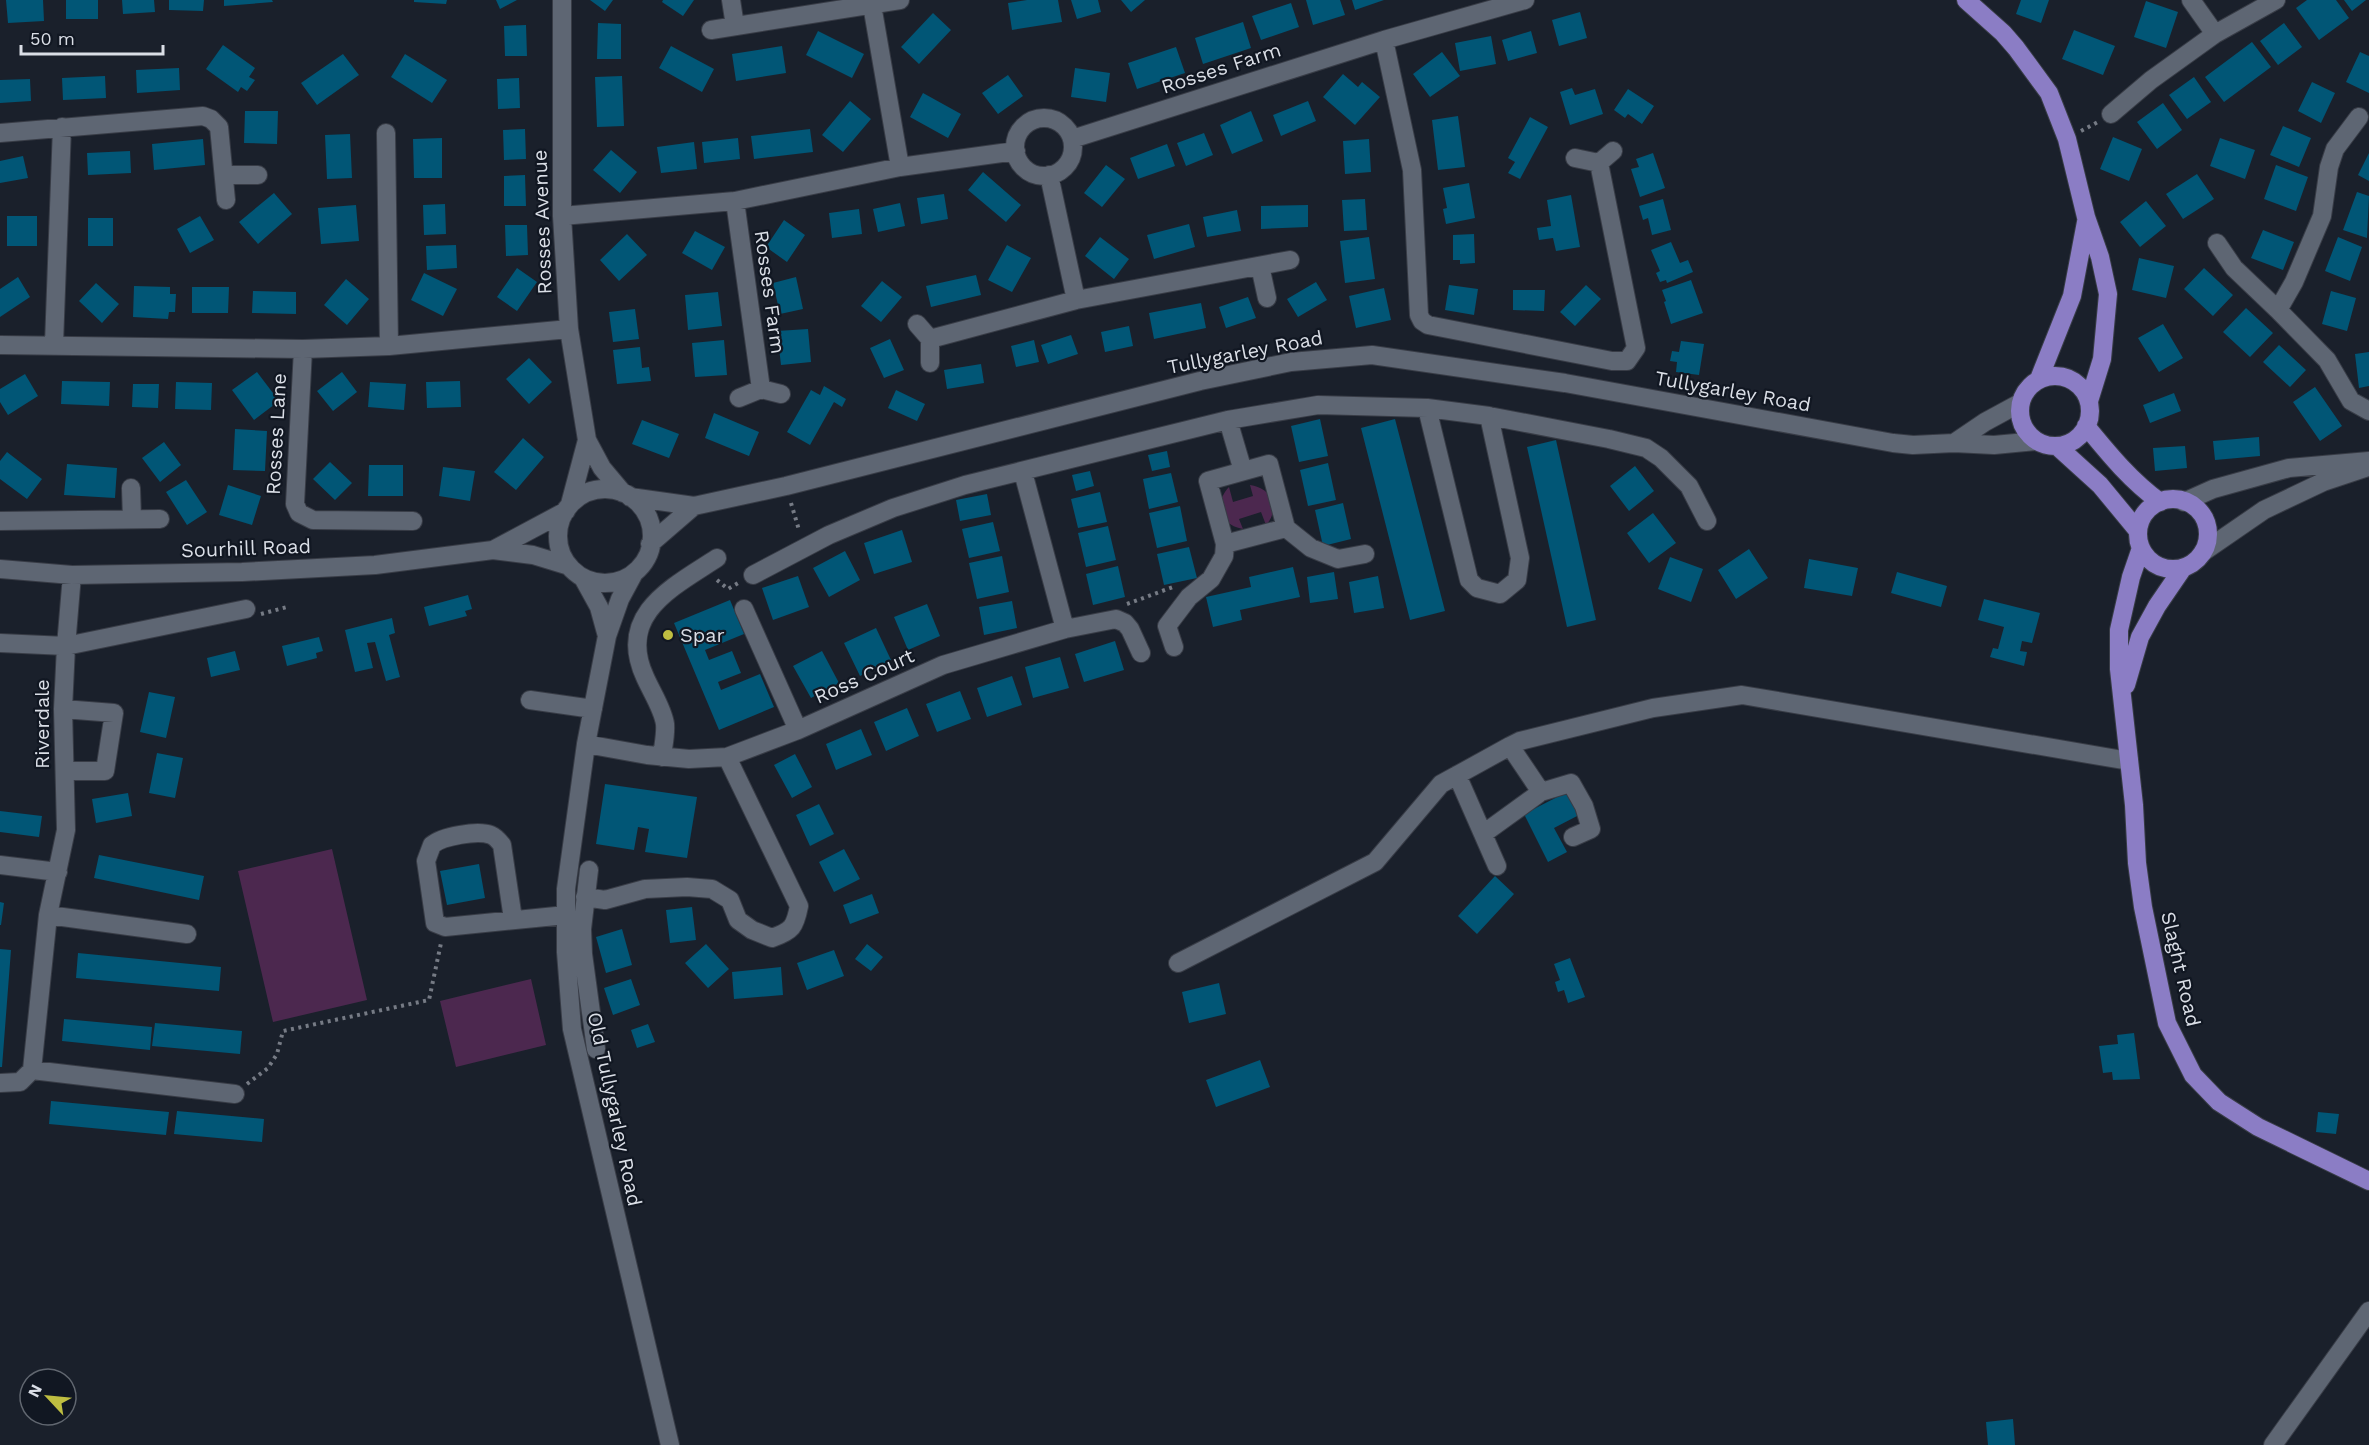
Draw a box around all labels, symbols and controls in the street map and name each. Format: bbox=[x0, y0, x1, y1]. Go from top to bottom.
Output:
scale bar bbox=[21, 18, 164, 56]
text: 50 m bbox=[30, 28, 75, 49]
street label: Rosses Farm bbox=[1158, 37, 1284, 99]
street label: Rosses Avenue bbox=[527, 149, 557, 295]
street label: Rosses Farm bbox=[749, 229, 791, 355]
street label: Tullygarley Road bbox=[1165, 325, 1325, 379]
street label: Tullygarley Road bbox=[1653, 365, 1813, 417]
street label: Rosses Lane bbox=[261, 372, 291, 496]
street label: Sourhill Road bbox=[181, 534, 311, 562]
place label: Spar bbox=[680, 623, 725, 647]
marker: Spar bbox=[661, 628, 675, 642]
street label: Ross Court bbox=[810, 643, 918, 709]
street label: Riverdale bbox=[30, 679, 54, 769]
street label: Slaght Road bbox=[2156, 909, 2206, 1029]
street label: Old Tullygarley Road bbox=[583, 1010, 647, 1208]
north arrow bbox=[18, 1367, 78, 1427]
text: N bbox=[24, 1381, 46, 1400]

